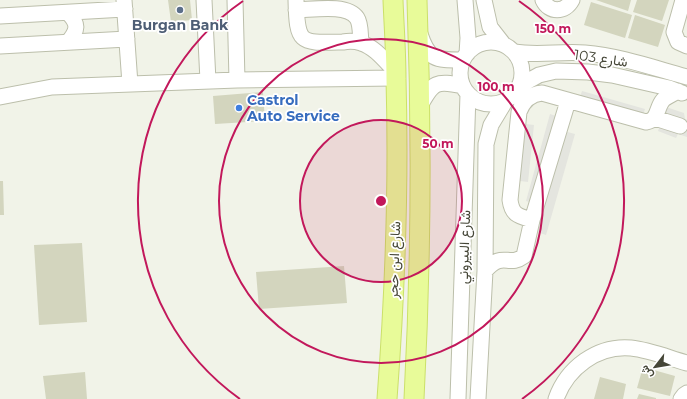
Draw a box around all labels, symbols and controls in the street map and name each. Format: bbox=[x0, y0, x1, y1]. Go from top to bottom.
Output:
marker: Burgan Bank bbox=[175, 5, 185, 15]
place label: Burgan Bank bbox=[132, 16, 229, 34]
text: 150 m bbox=[535, 21, 571, 36]
street label: شارع 103 bbox=[573, 45, 629, 73]
text: 100 m bbox=[478, 79, 514, 94]
place label: Castrol Auto Service bbox=[246, 91, 340, 125]
marker: Castrol Auto Service bbox=[234, 103, 244, 113]
text: 50 m bbox=[422, 136, 454, 151]
centre of rings bbox=[374, 194, 388, 208]
street label: شارع البيروني bbox=[454, 210, 477, 284]
street label: شارع ابن حجر bbox=[384, 221, 406, 300]
north arrow bbox=[635, 347, 675, 387]
text: ش bbox=[637, 363, 656, 381]

